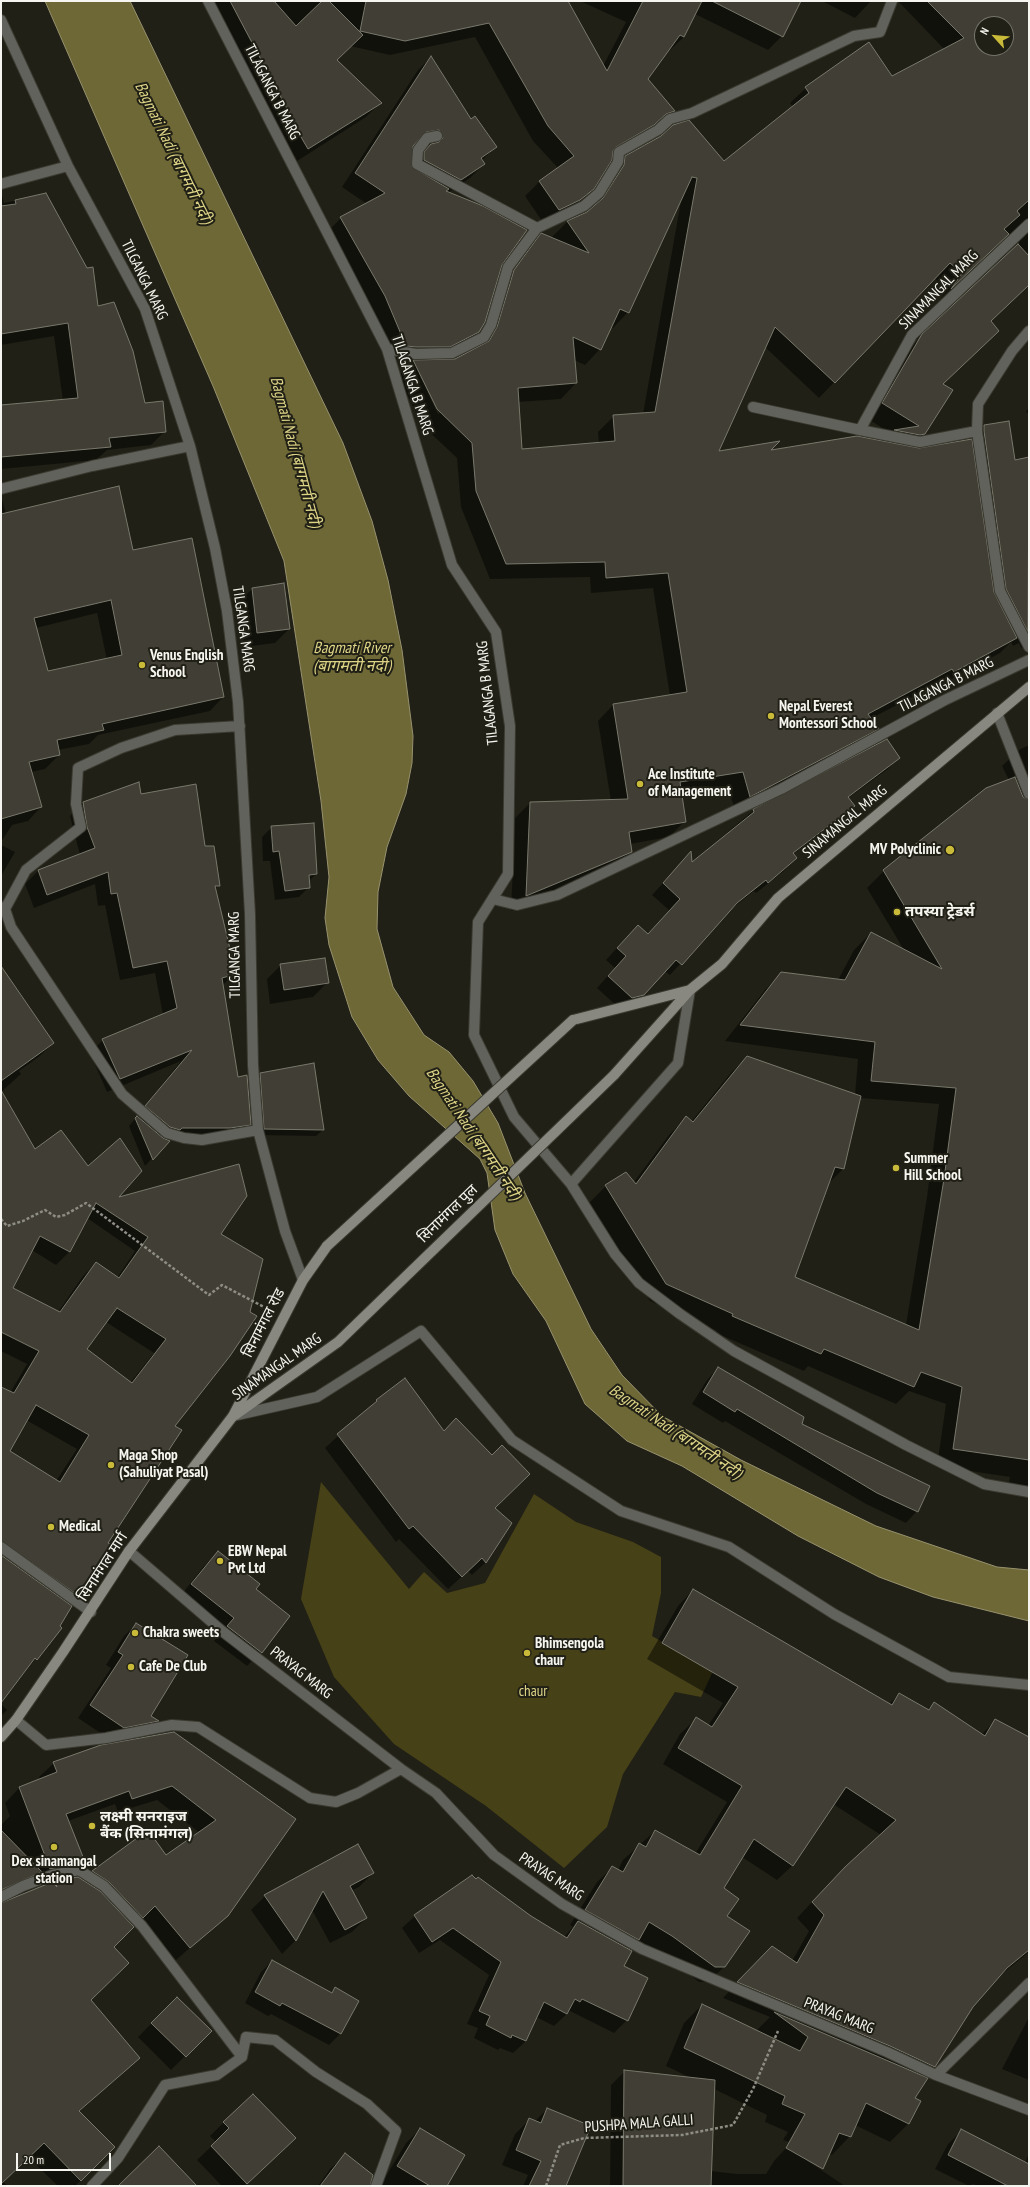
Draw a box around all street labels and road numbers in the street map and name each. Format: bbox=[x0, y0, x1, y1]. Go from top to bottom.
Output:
street label: TILAGANGA B MARG bbox=[240, 41, 304, 143]
street label: TILGANGA MARG bbox=[117, 237, 171, 323]
street label: SINAMANGAL MARG bbox=[896, 247, 982, 333]
street label: TILAGANGA B MARG bbox=[387, 333, 437, 437]
street label: TILGANGA MARG bbox=[228, 585, 258, 673]
street label: TILAGANGA B MARG bbox=[474, 640, 502, 746]
street label: TILAGANGA B MARG bbox=[895, 653, 997, 717]
street label: SINAMANGAL MARG bbox=[799, 782, 891, 862]
street label: TILGANGA MARG bbox=[225, 912, 245, 998]
street label: सिनामंगल पुल bbox=[415, 1181, 481, 1247]
street label: सिनामंगल रोड bbox=[239, 1285, 289, 1361]
street label: SINAMANGAL MARG bbox=[229, 1330, 325, 1404]
street label: सिनामंगल मार्ग bbox=[74, 1529, 132, 1605]
street label: PRAYAG MARG bbox=[266, 1643, 336, 1703]
street label: PRAYAG MARG bbox=[515, 1849, 587, 1905]
street label: PRAYAG MARG bbox=[801, 1994, 877, 2038]
street label: PUSHPA MALA GALLI bbox=[584, 2111, 694, 2137]

